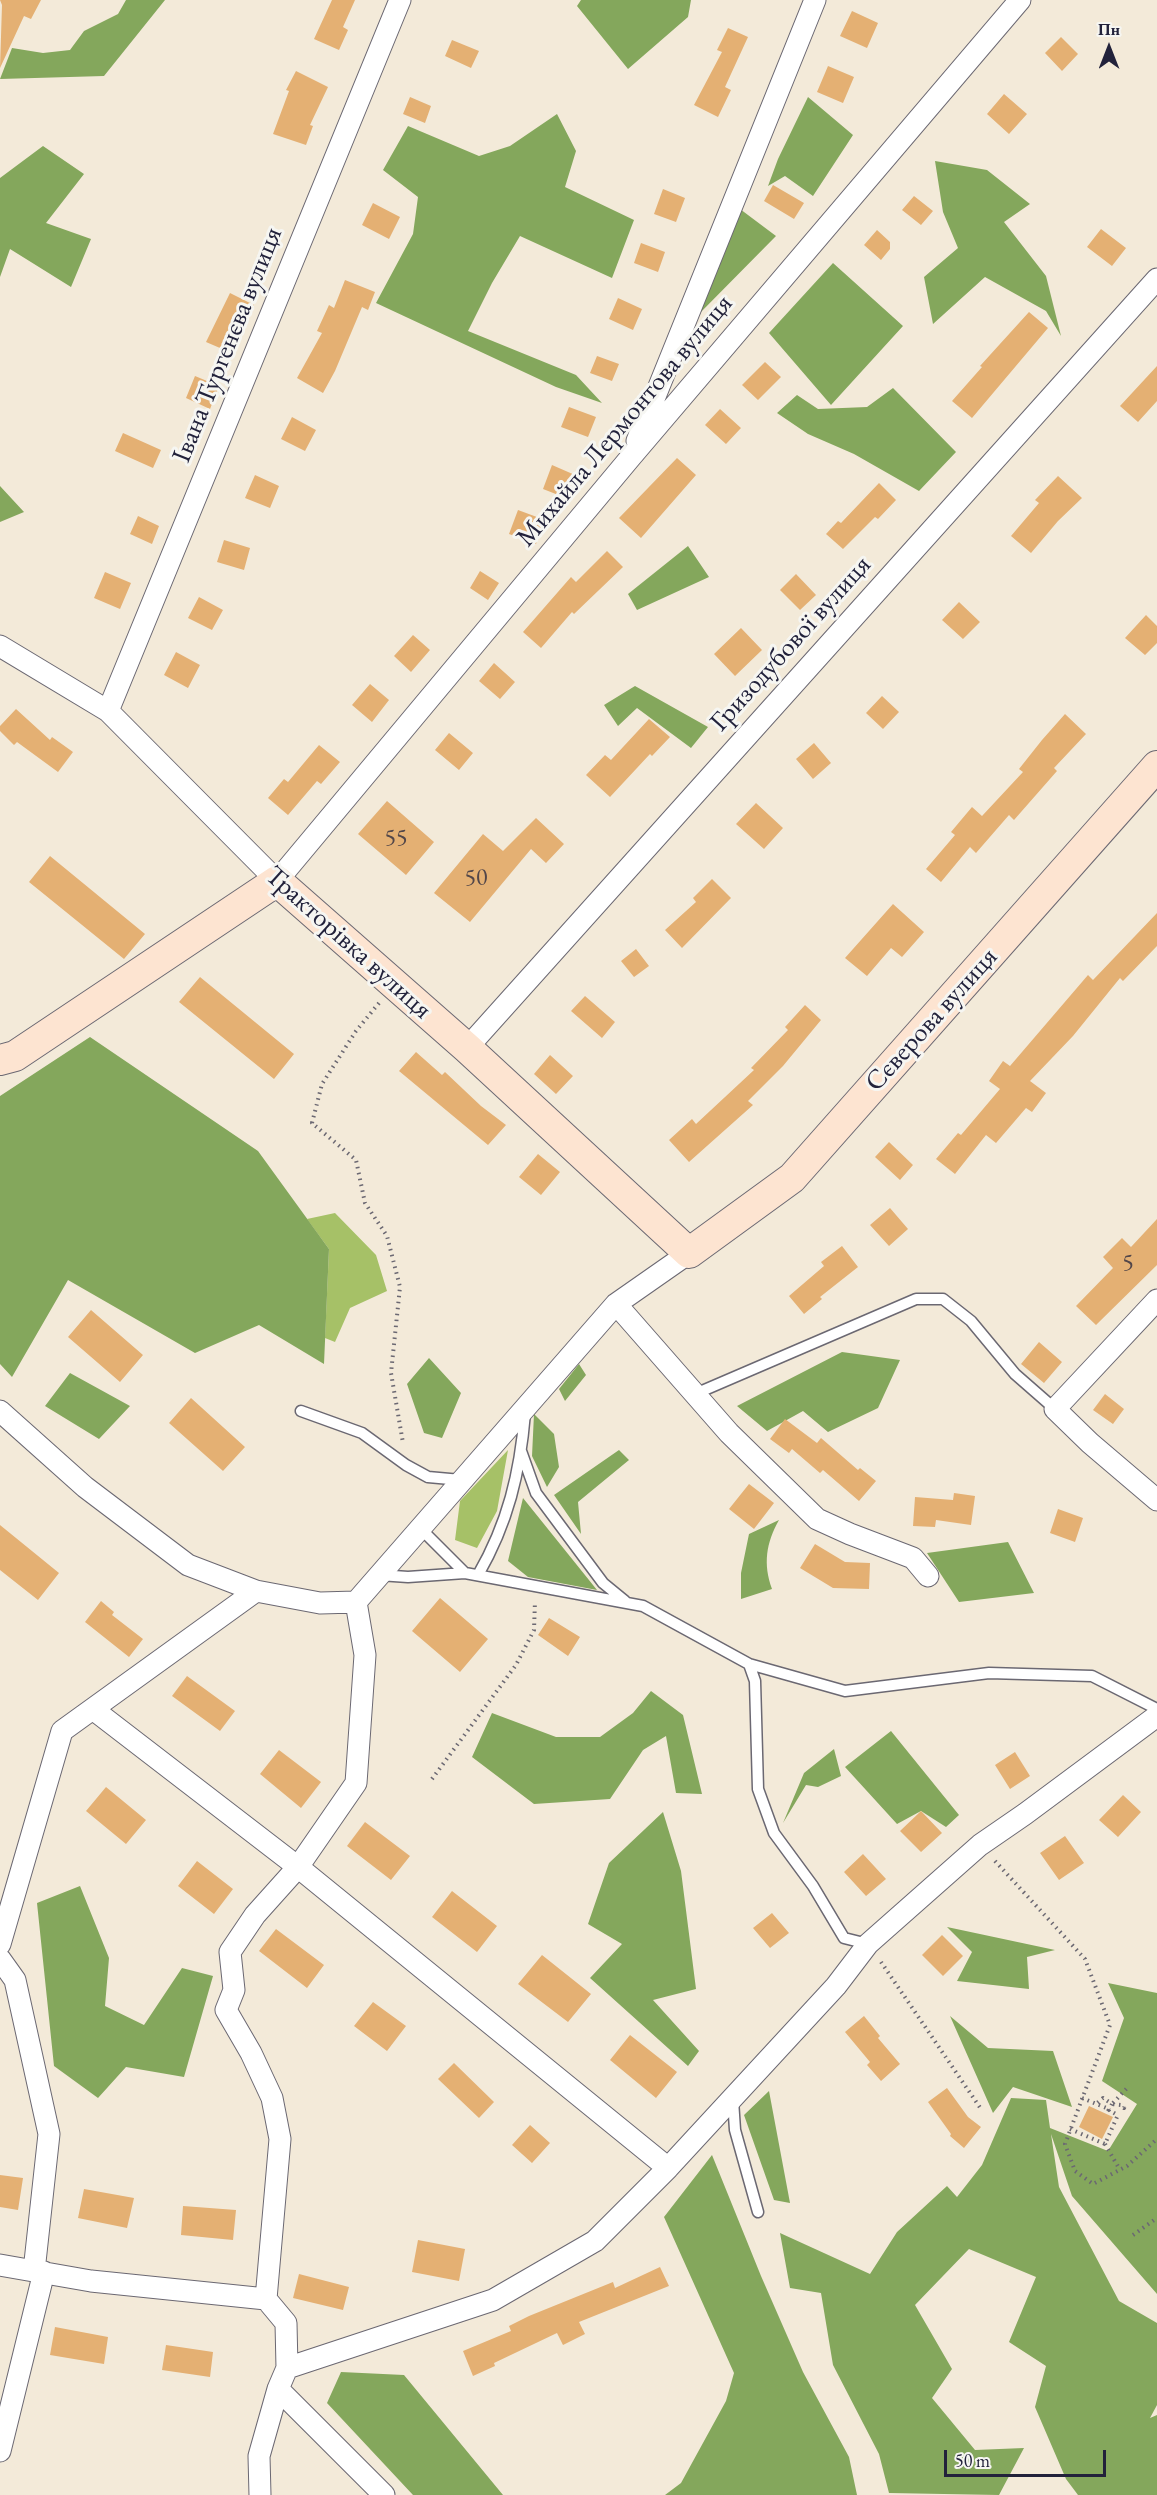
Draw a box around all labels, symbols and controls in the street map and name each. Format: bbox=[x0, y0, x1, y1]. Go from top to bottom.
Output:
north arrow bbox=[1079, 18, 1139, 78]
text: Пн bbox=[1098, 19, 1120, 40]
street label: Івана Тургенєва вулиця bbox=[166, 223, 290, 467]
street label: Михайла Лермонтова вулиця bbox=[510, 288, 740, 554]
street label: Гризодубової вулиця bbox=[704, 550, 878, 738]
house number: 55 bbox=[384, 824, 408, 852]
street label: Тракторівка вулиця bbox=[258, 860, 438, 1026]
house number: 50 bbox=[464, 864, 488, 892]
street label: Сєверова вулиця bbox=[859, 941, 1005, 1099]
house number: 5 bbox=[1122, 1249, 1134, 1277]
scale bar bbox=[947, 2438, 1109, 2476]
text: 50 m bbox=[955, 2449, 990, 2472]

